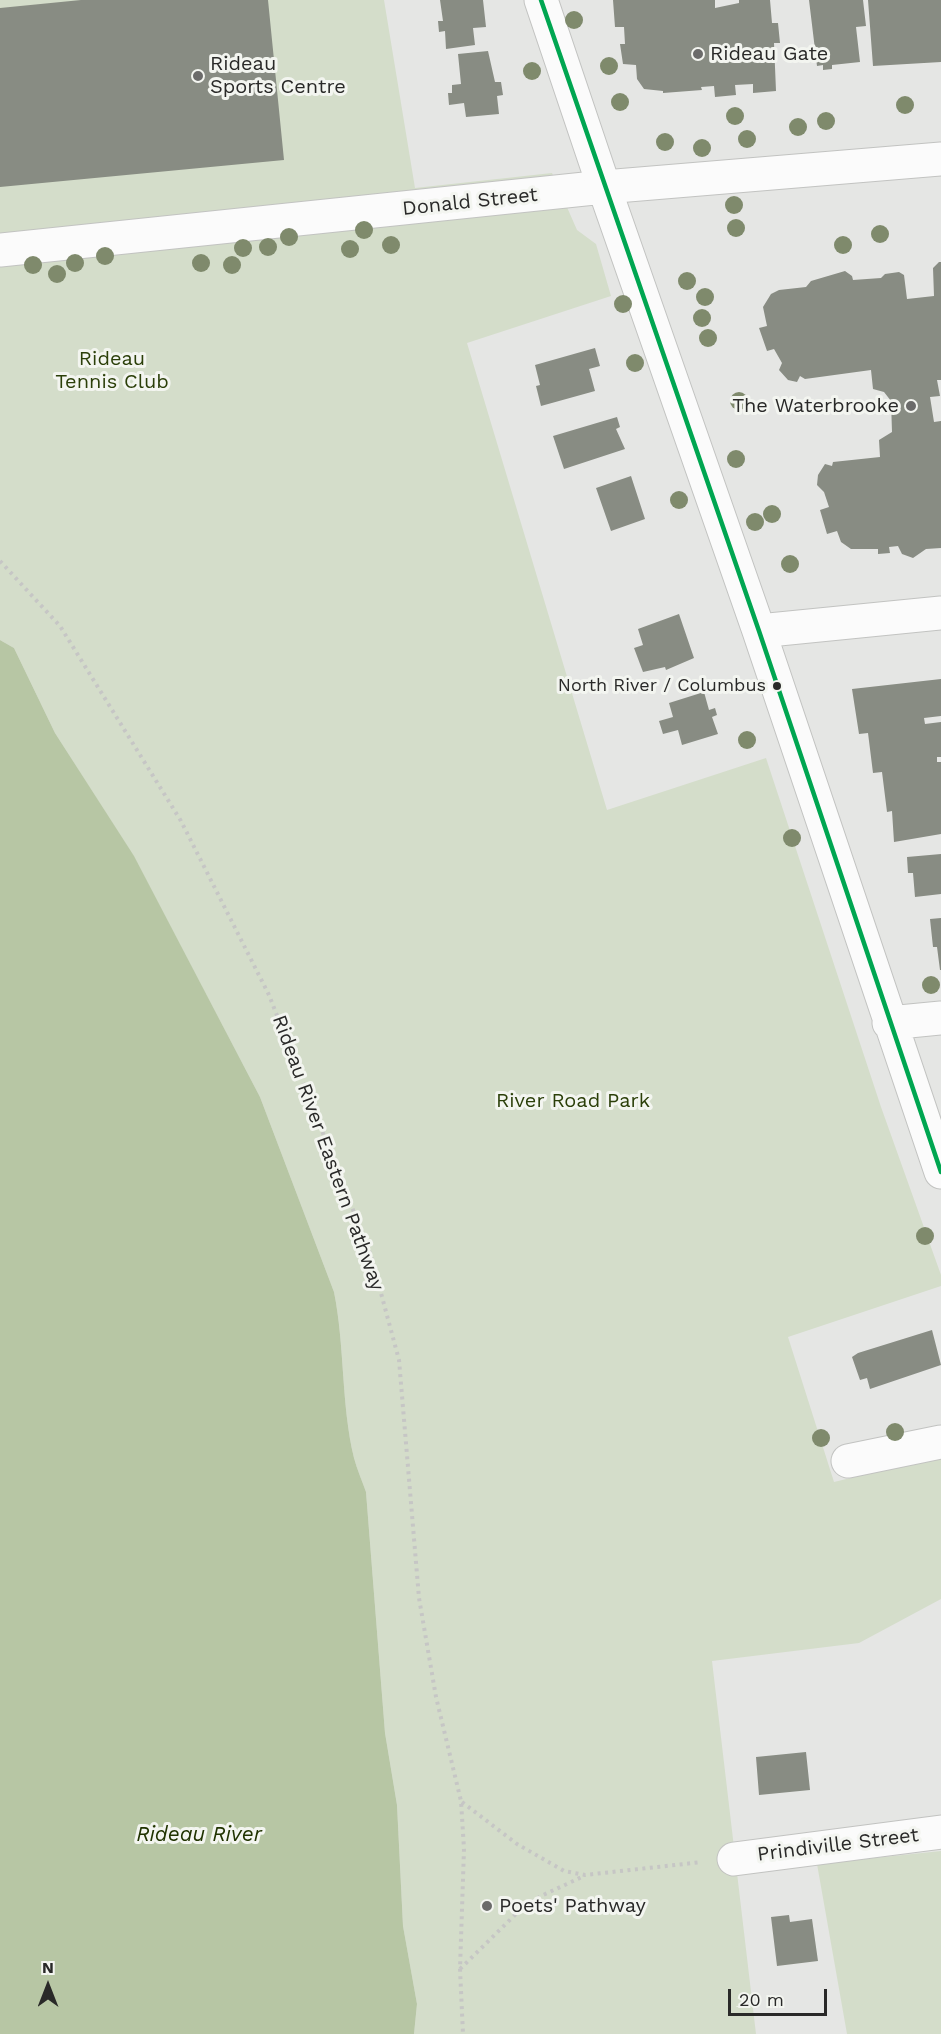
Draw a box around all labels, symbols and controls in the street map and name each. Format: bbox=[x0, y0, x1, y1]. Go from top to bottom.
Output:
place label: Rideau Gate bbox=[710, 42, 828, 66]
marker: Rideau Gate bbox=[691, 47, 705, 61]
place label: Rideau Sports Centre bbox=[210, 52, 346, 99]
marker: Rideau Sports Centre bbox=[191, 69, 205, 83]
street label: Donald Street bbox=[401, 183, 539, 221]
park label: Rideau Tennis Club bbox=[55, 347, 169, 394]
place label: The Waterbrooke bbox=[732, 394, 899, 418]
marker: The Waterbrooke bbox=[904, 399, 918, 413]
place label: North River / Columbus bbox=[558, 675, 766, 697]
marker: North River / Columbus bbox=[771, 680, 783, 692]
street label: Rideau River Eastern Pathway bbox=[267, 1012, 389, 1294]
park label: River Road Park bbox=[496, 1089, 650, 1113]
water label: Rideau River bbox=[136, 1822, 262, 1848]
street label: Prindiville Street bbox=[756, 1823, 920, 1867]
place label: Poets' Pathway bbox=[499, 1894, 646, 1918]
marker: Poets' Pathway bbox=[480, 1899, 494, 1913]
north arrow bbox=[18, 1956, 78, 2016]
text: N bbox=[42, 1958, 54, 1977]
scale bar bbox=[731, 1977, 830, 2015]
text: 20 m bbox=[739, 1989, 784, 2010]

